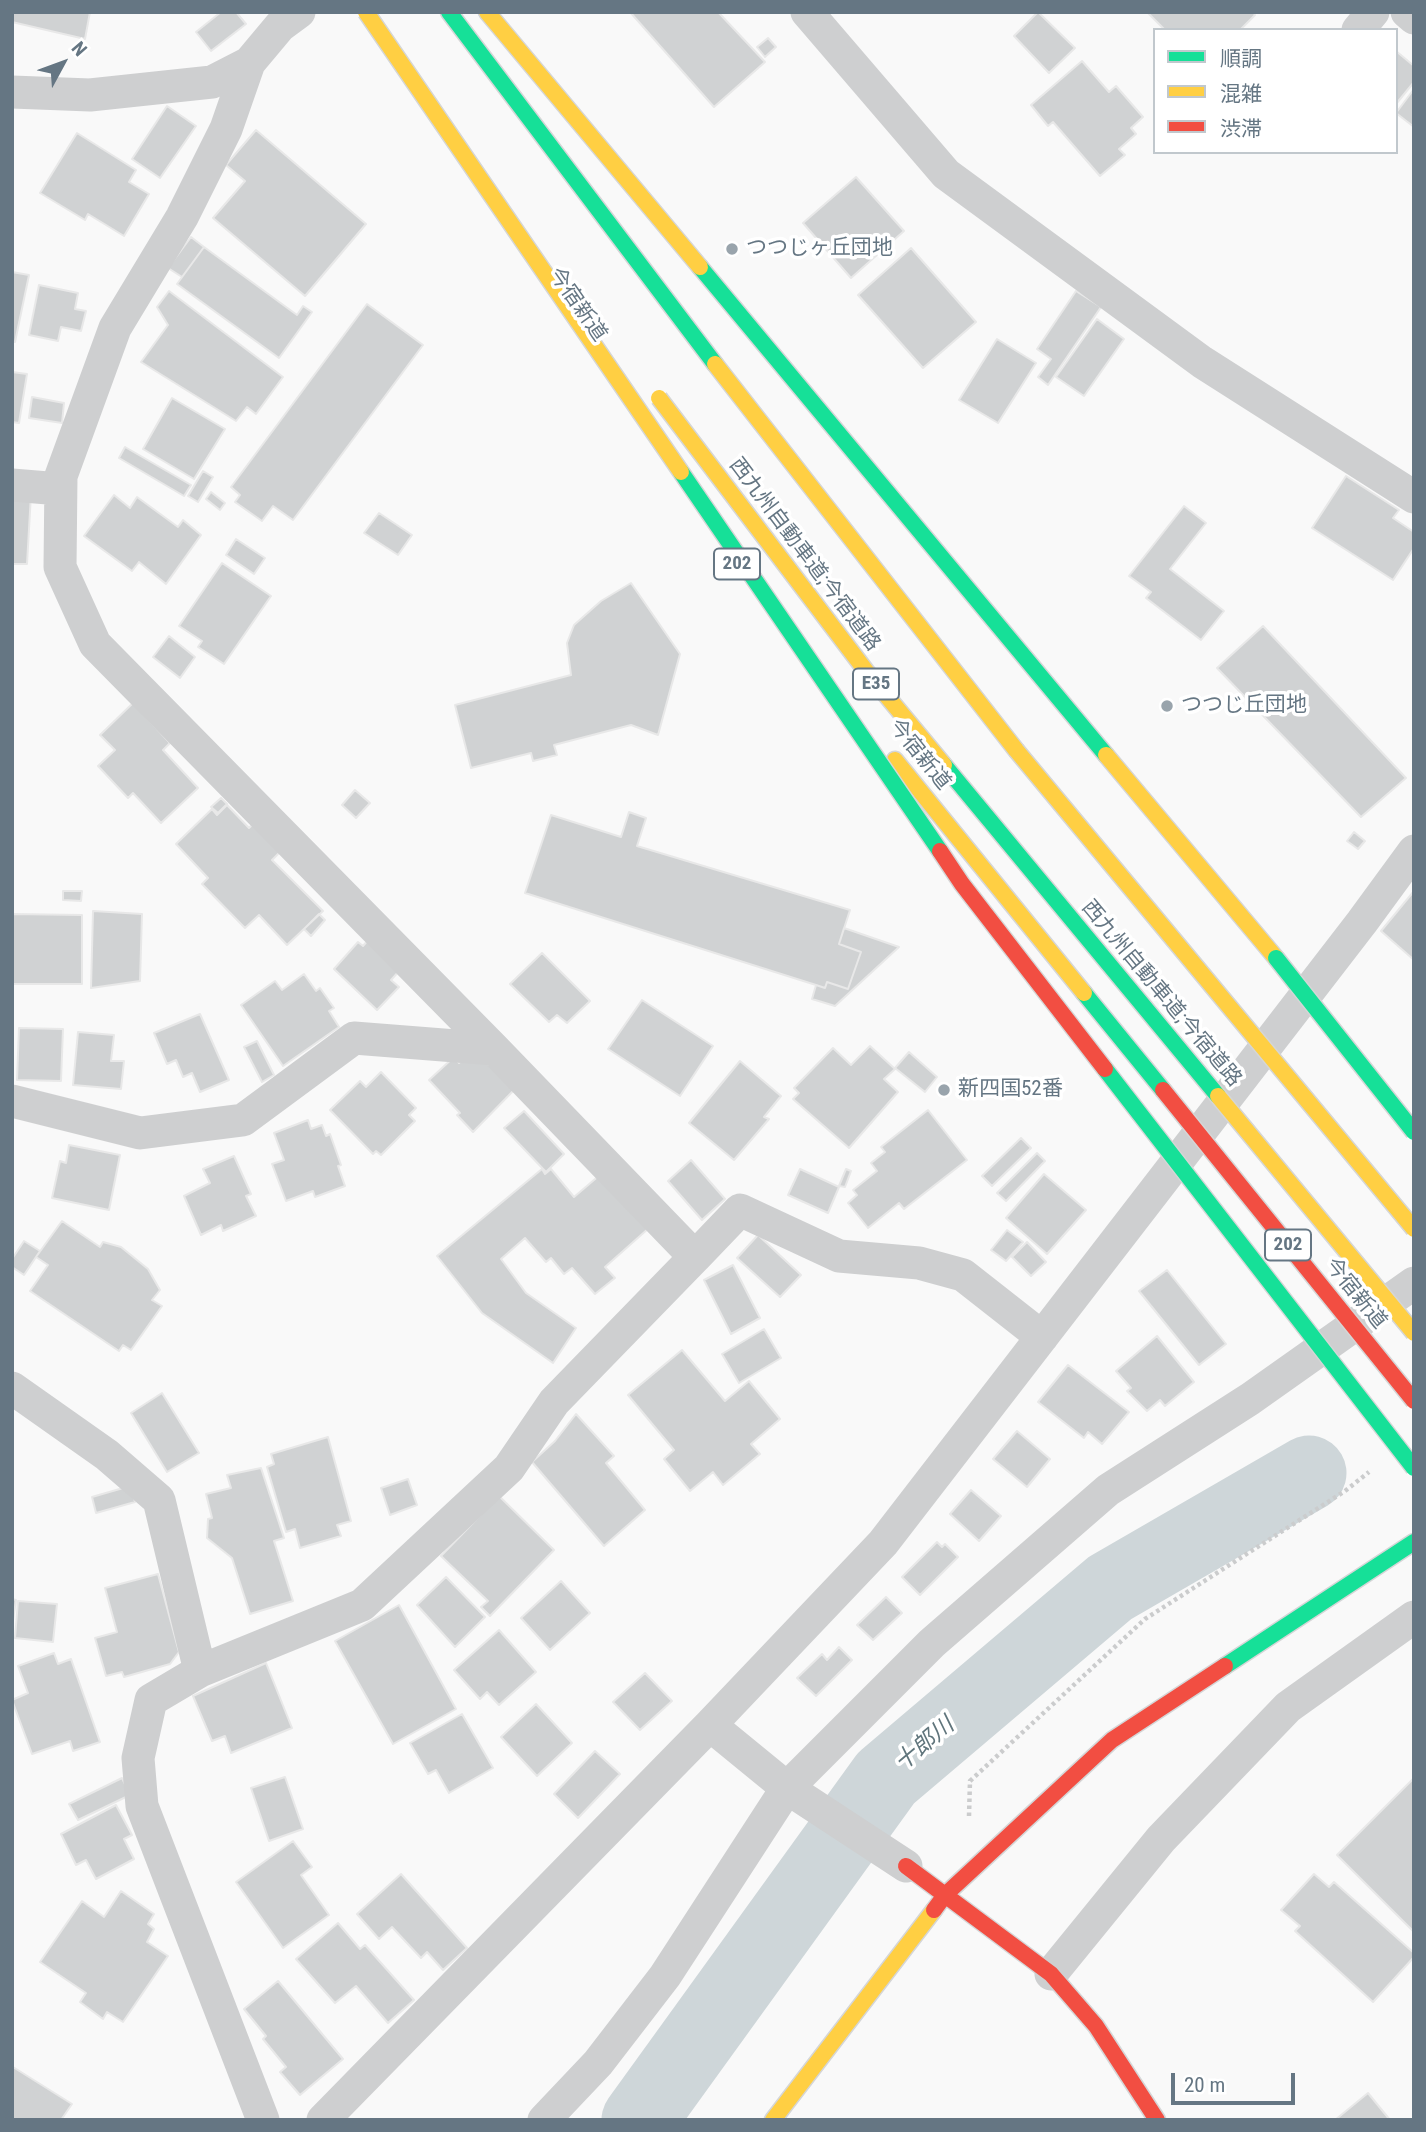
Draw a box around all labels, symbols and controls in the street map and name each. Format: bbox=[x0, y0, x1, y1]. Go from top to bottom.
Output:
north arrow bbox=[28, 28, 98, 98]
legend bbox=[1153, 28, 1398, 154]
text: N bbox=[67, 37, 92, 61]
text: 順調 bbox=[1220, 47, 1262, 71]
text: 混雑 bbox=[1220, 82, 1262, 106]
text: 渋滞 bbox=[1220, 117, 1262, 141]
place label: つつじヶ丘団地 bbox=[746, 236, 893, 262]
marker: つつじヶ丘団地 bbox=[724, 241, 740, 257]
street label: 今宿新道 bbox=[543, 263, 611, 347]
street label: 西九州自動車道;今宿道路 bbox=[723, 453, 885, 657]
road number: 202 bbox=[714, 548, 760, 580]
road number: E35 bbox=[853, 668, 899, 699]
place label: つつじ丘団地 bbox=[1181, 693, 1307, 719]
marker: つつじ丘団地 bbox=[1159, 698, 1175, 714]
street label: 今宿新道 bbox=[883, 714, 955, 796]
street label: 西九州自動車道;今宿道路 bbox=[1076, 896, 1246, 1092]
place label: 新四国52番 bbox=[958, 1077, 1063, 1103]
marker: 新四国52番 bbox=[936, 1082, 952, 1098]
road number: 202 bbox=[1265, 1230, 1311, 1260]
street label: 今宿新道 bbox=[1319, 1253, 1391, 1335]
water label: 十郎川 bbox=[890, 1712, 960, 1778]
scale bar bbox=[1174, 2058, 1298, 2102]
text: 20 m bbox=[1184, 2073, 1225, 2097]

